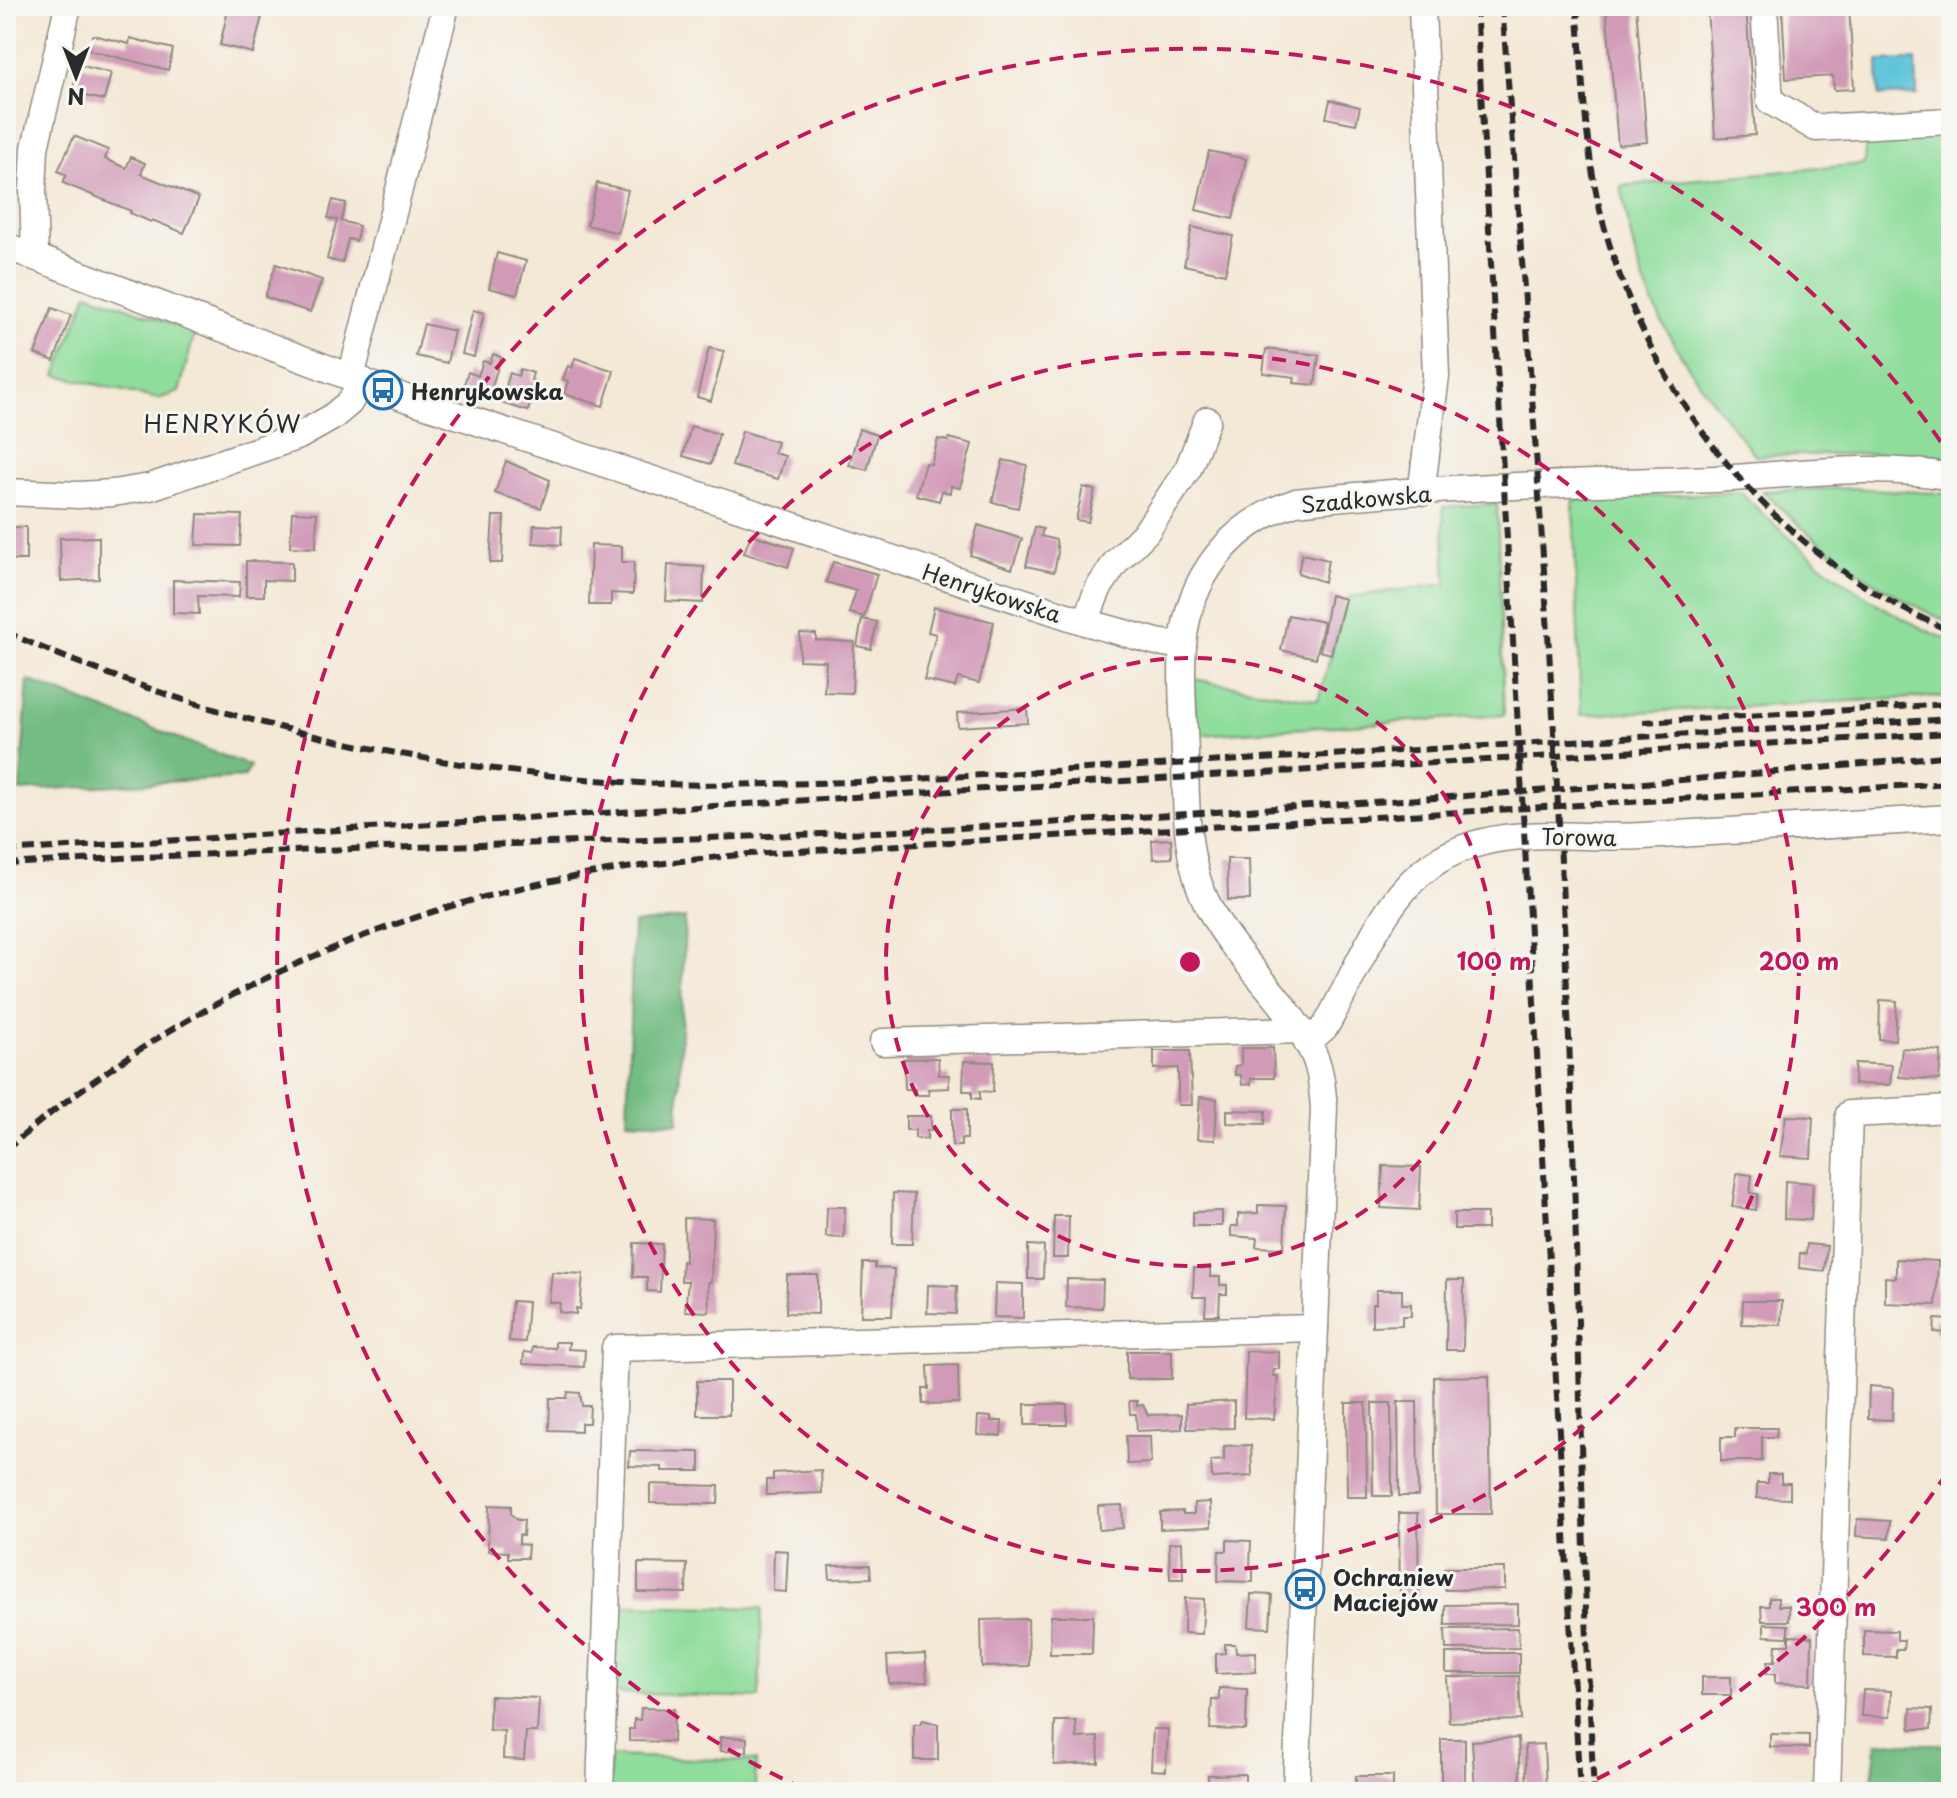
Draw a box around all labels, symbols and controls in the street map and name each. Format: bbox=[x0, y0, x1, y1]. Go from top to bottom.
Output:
north arrow bbox=[36, 36, 116, 116]
text: N bbox=[67, 81, 85, 114]
bus stop icon: Henrykowska bbox=[362, 369, 404, 411]
place label: Henrykowska bbox=[411, 374, 563, 407]
district label: HENRYKÓW bbox=[144, 405, 302, 441]
street label: Szadkowska bbox=[1299, 476, 1433, 520]
street label: Henrykowska bbox=[918, 554, 1066, 630]
street label: Torowa bbox=[1541, 819, 1617, 853]
text: 100 m bbox=[1457, 942, 1531, 978]
text: 200 m bbox=[1759, 942, 1839, 978]
centre of rings bbox=[1176, 948, 1204, 976]
place label: Ochraniew Maciejów bbox=[1333, 1560, 1454, 1618]
bus stop icon: Ochraniew Maciejów bbox=[1284, 1568, 1326, 1610]
text: 300 m bbox=[1795, 1588, 1877, 1624]

